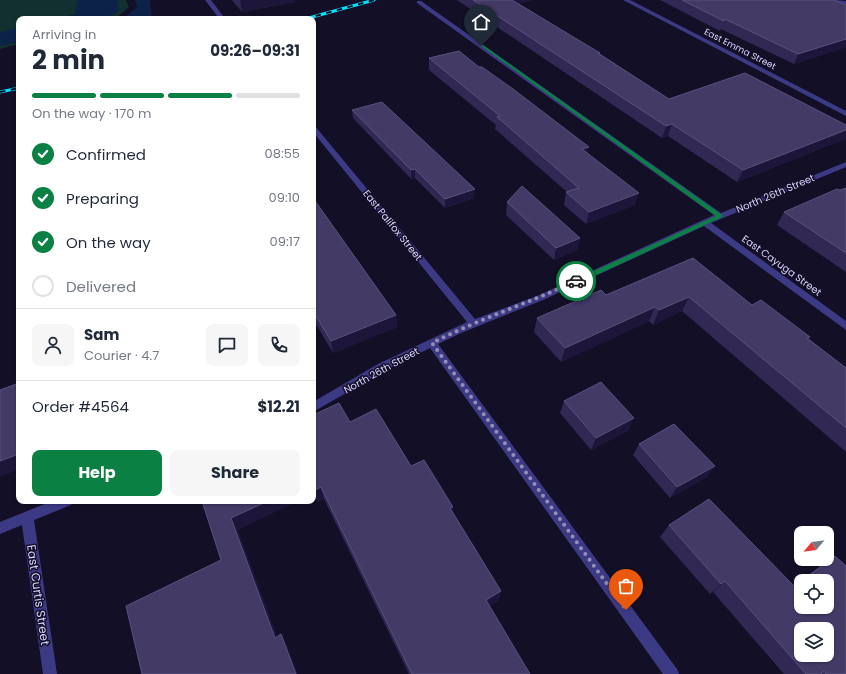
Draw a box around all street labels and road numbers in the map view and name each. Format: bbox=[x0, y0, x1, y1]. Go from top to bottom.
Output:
street label: East Emma Street bbox=[702, 26, 778, 72]
street label: North 26th Street bbox=[734, 170, 817, 217]
street label: East Palifox Street bbox=[359, 187, 426, 264]
street label: East Cayuga Street bbox=[739, 231, 825, 300]
street label: North 26th Street bbox=[341, 343, 422, 397]
street label: East Curtis Street bbox=[23, 544, 54, 646]

